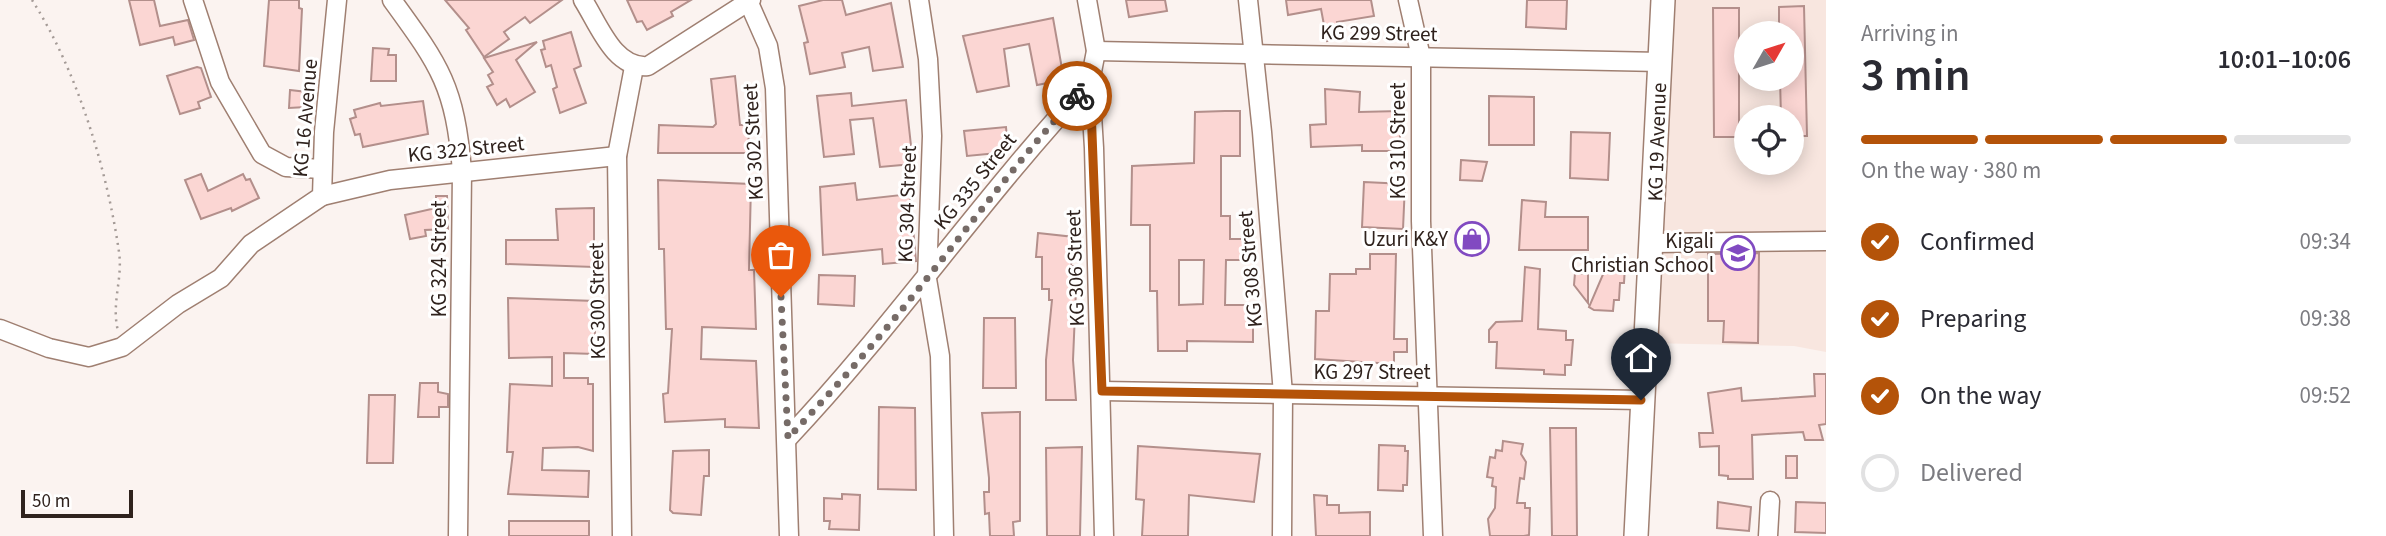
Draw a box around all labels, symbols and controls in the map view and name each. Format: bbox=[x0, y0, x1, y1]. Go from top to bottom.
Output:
street label: KG 299 Street bbox=[1320, 17, 1438, 49]
text: Arriving in bbox=[1861, 17, 1959, 50]
north arrow bbox=[1734, 21, 1804, 91]
map controls bbox=[1734, 21, 1804, 175]
text: 10:01–10:06 bbox=[2218, 41, 2351, 78]
text: 3 min bbox=[1861, 43, 1970, 108]
street label: KG 16 Avenue bbox=[285, 58, 325, 178]
courier bbox=[1042, 61, 1112, 131]
icon: bike bbox=[1058, 77, 1096, 115]
street label: KG 310 Street bbox=[1383, 82, 1413, 200]
street label: KG 19 Avenue bbox=[1640, 82, 1674, 202]
street label: KG 302 Street bbox=[735, 83, 771, 201]
button: locate bbox=[1734, 105, 1804, 175]
street label: KG 335 Street bbox=[927, 126, 1023, 236]
street label: KG 322 Street bbox=[406, 128, 526, 170]
street label: KG 304 Street bbox=[890, 145, 924, 263]
text: On the way · 380 m bbox=[1861, 154, 2041, 187]
street label: KG 324 Street bbox=[424, 200, 454, 318]
street label: KG 306 Street bbox=[1058, 209, 1092, 327]
street label: KG 308 Street bbox=[1230, 209, 1270, 329]
shop icon: Uzuri K&Y bbox=[1453, 220, 1491, 258]
icon: check bbox=[1861, 223, 1899, 261]
text: Confirmed bbox=[1920, 223, 2035, 260]
place label: Uzuri K&Y bbox=[1363, 224, 1449, 254]
pin bbox=[751, 225, 811, 297]
text: 09:34 bbox=[2300, 225, 2351, 258]
place label: Kigali Christian School bbox=[1571, 226, 1714, 280]
school or university icon: Kigali Christian School bbox=[1719, 234, 1757, 272]
icon: bag bbox=[762, 236, 800, 274]
street label: KG 300 Street bbox=[581, 242, 613, 360]
icon: check bbox=[1861, 300, 1899, 338]
text: Preparing bbox=[1920, 300, 2026, 337]
text: 09:38 bbox=[2300, 302, 2351, 335]
pin bbox=[1611, 328, 1671, 400]
icon: home bbox=[1622, 339, 1660, 377]
street label: KG 297 Street bbox=[1313, 357, 1431, 387]
icon: check bbox=[1861, 377, 1899, 415]
text: On the way bbox=[1920, 377, 2041, 414]
text: 09:52 bbox=[2300, 379, 2351, 412]
text: Delivered bbox=[1920, 454, 2023, 491]
scale bar bbox=[21, 487, 133, 519]
text: 50 m bbox=[32, 488, 70, 515]

